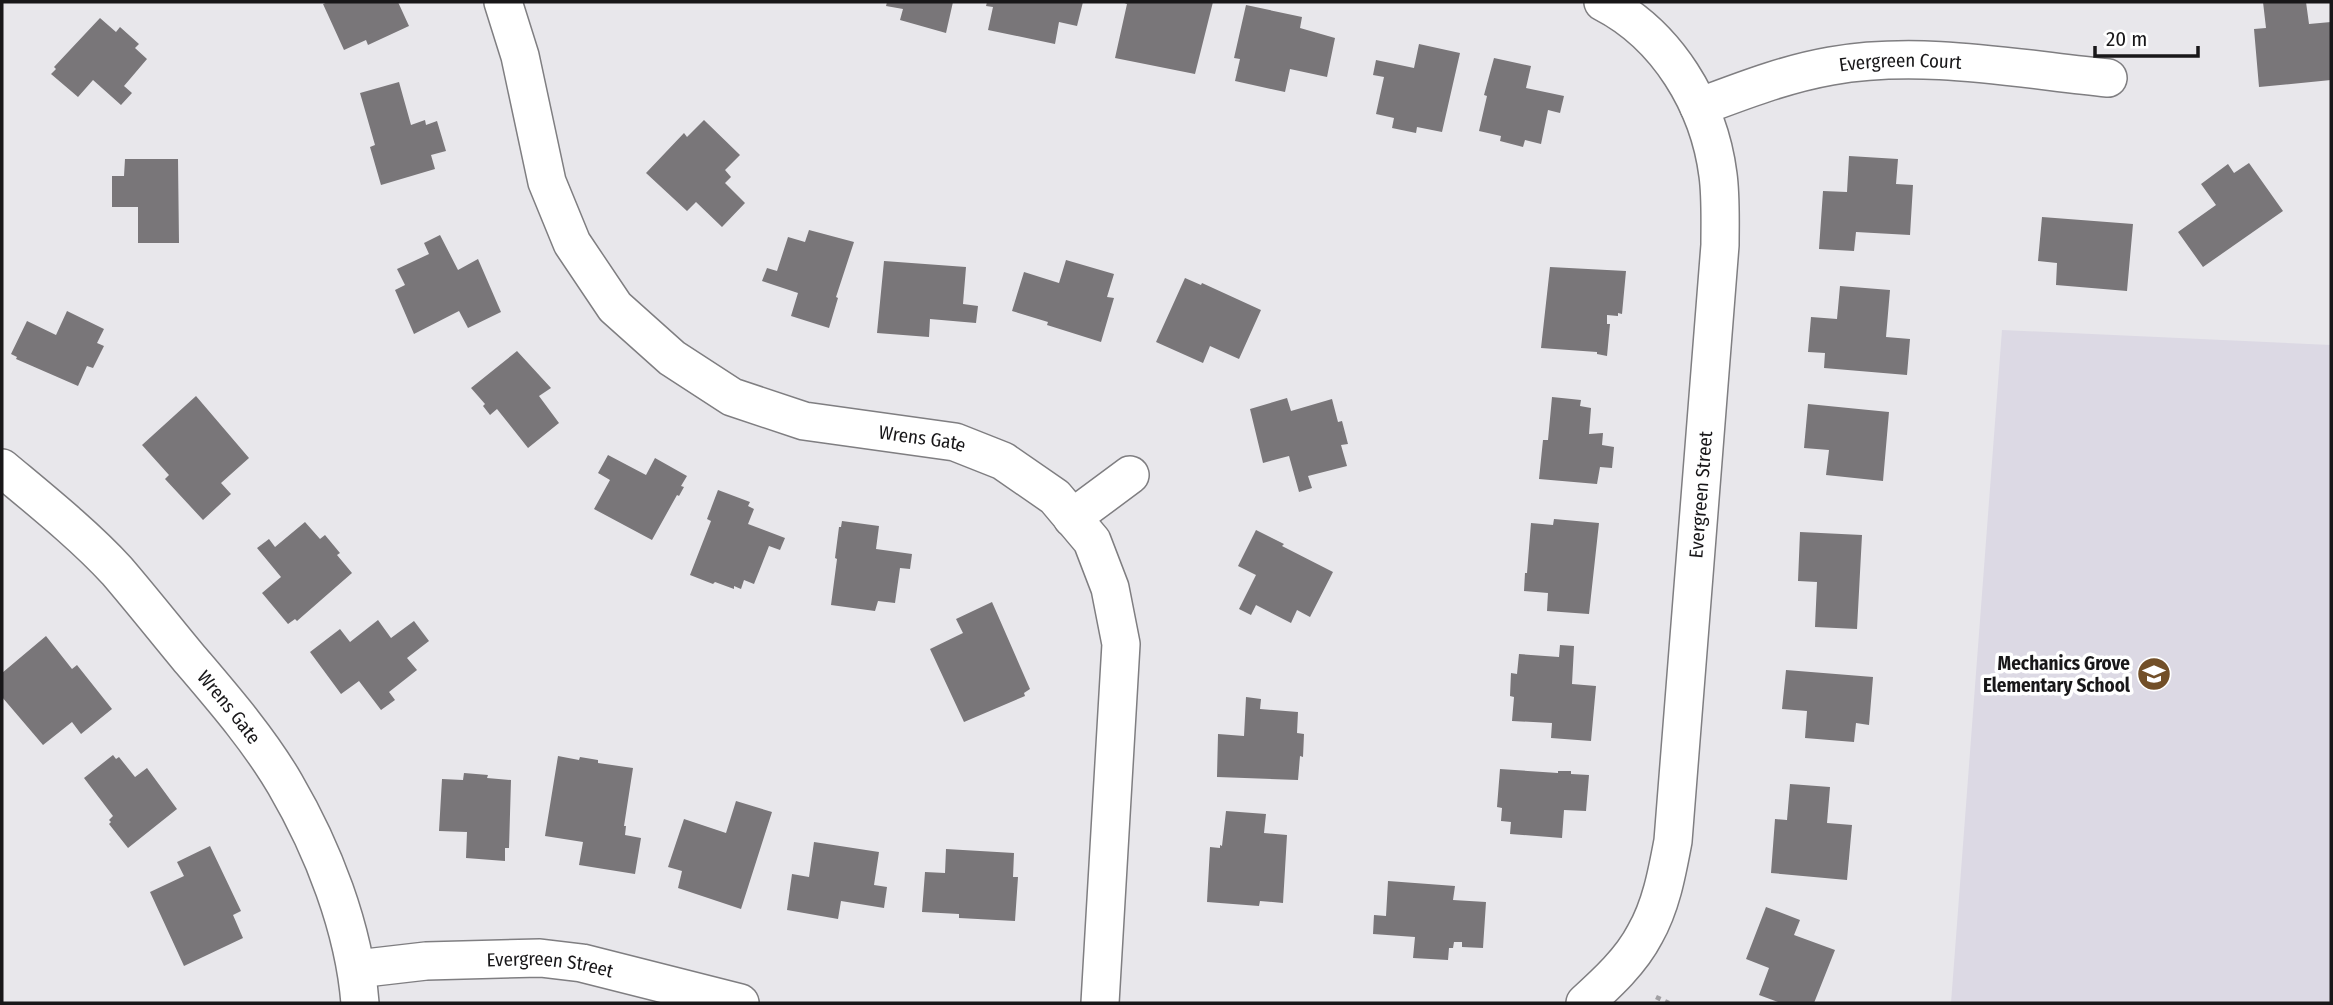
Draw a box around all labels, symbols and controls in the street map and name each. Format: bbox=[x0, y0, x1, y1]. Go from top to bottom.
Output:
scale bar bbox=[2095, 14, 2198, 58]
text: 20 m bbox=[2106, 26, 2147, 52]
street label: Evergreen Court bbox=[1837, 48, 1963, 76]
street label: Wrens Gate bbox=[877, 420, 969, 457]
street label: Evergreen Street bbox=[1684, 429, 1717, 559]
place label: Mechanics Grove Elementary School bbox=[1983, 652, 2131, 697]
school or university icon: Mechanics Grove Elementary School bbox=[2135, 655, 2173, 693]
street label: Wrens Gate bbox=[193, 666, 266, 748]
street label: Evergreen Street bbox=[486, 946, 617, 982]

